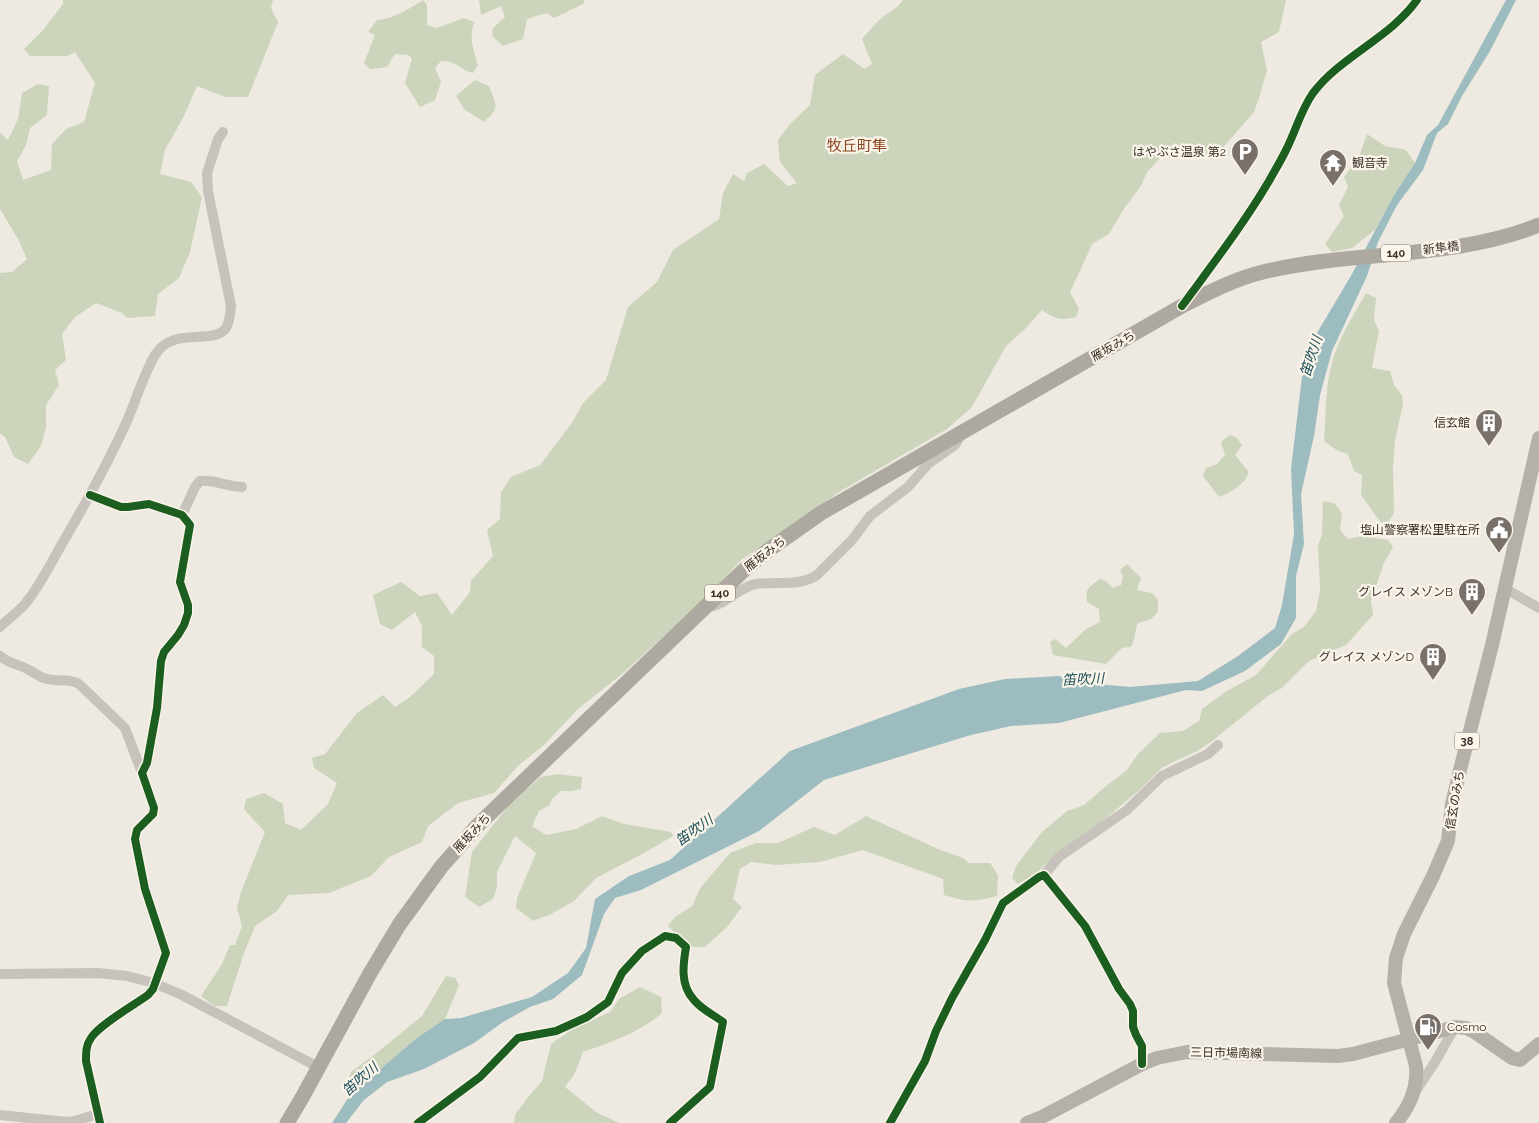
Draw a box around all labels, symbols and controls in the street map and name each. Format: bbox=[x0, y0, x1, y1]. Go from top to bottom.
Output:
district label: 牧丘町隼 bbox=[827, 137, 887, 155]
parking icon: はやぶさ温泉 第2 bbox=[1230, 137, 1260, 176]
place label: はやぶさ温泉 第2 bbox=[1133, 145, 1226, 159]
temple icon: 観音寺 bbox=[1318, 148, 1348, 187]
place label: 観音寺 bbox=[1352, 156, 1388, 170]
street label: 新隼橋 bbox=[1422, 239, 1460, 257]
road number: 140 bbox=[1381, 244, 1411, 262]
street label: 雁坂みち bbox=[1089, 328, 1137, 364]
water label: 笛吹川 bbox=[1297, 332, 1326, 378]
building icon: 信玄館 bbox=[1474, 408, 1504, 447]
place label: 信玄館 bbox=[1434, 416, 1470, 430]
public building icon: 塩山警察署松里駐在所 bbox=[1484, 515, 1514, 554]
place label: 塩山警察署松里駐在所 bbox=[1360, 523, 1480, 537]
street label: 雁坂みち bbox=[742, 534, 788, 574]
building icon: グレイス メゾンB bbox=[1457, 577, 1487, 616]
road number: 140 bbox=[705, 584, 735, 602]
place label: グレイス メゾンB bbox=[1358, 585, 1453, 599]
building icon: グレイス メゾンD bbox=[1418, 642, 1448, 681]
place label: グレイス メゾンD bbox=[1319, 650, 1414, 664]
water label: 笛吹川 bbox=[1062, 670, 1106, 688]
road number: 38 bbox=[1454, 732, 1480, 749]
street label: 信玄のみち bbox=[1443, 769, 1467, 831]
water label: 笛吹川 bbox=[672, 810, 717, 849]
street label: 雁坂みち bbox=[451, 811, 493, 855]
fuel station icon: Cosmo bbox=[1413, 1012, 1443, 1051]
place label: Cosmo bbox=[1447, 1020, 1486, 1034]
street label: 三日市場南線 bbox=[1190, 1045, 1262, 1061]
water label: 笛吹川 bbox=[339, 1058, 383, 1099]

